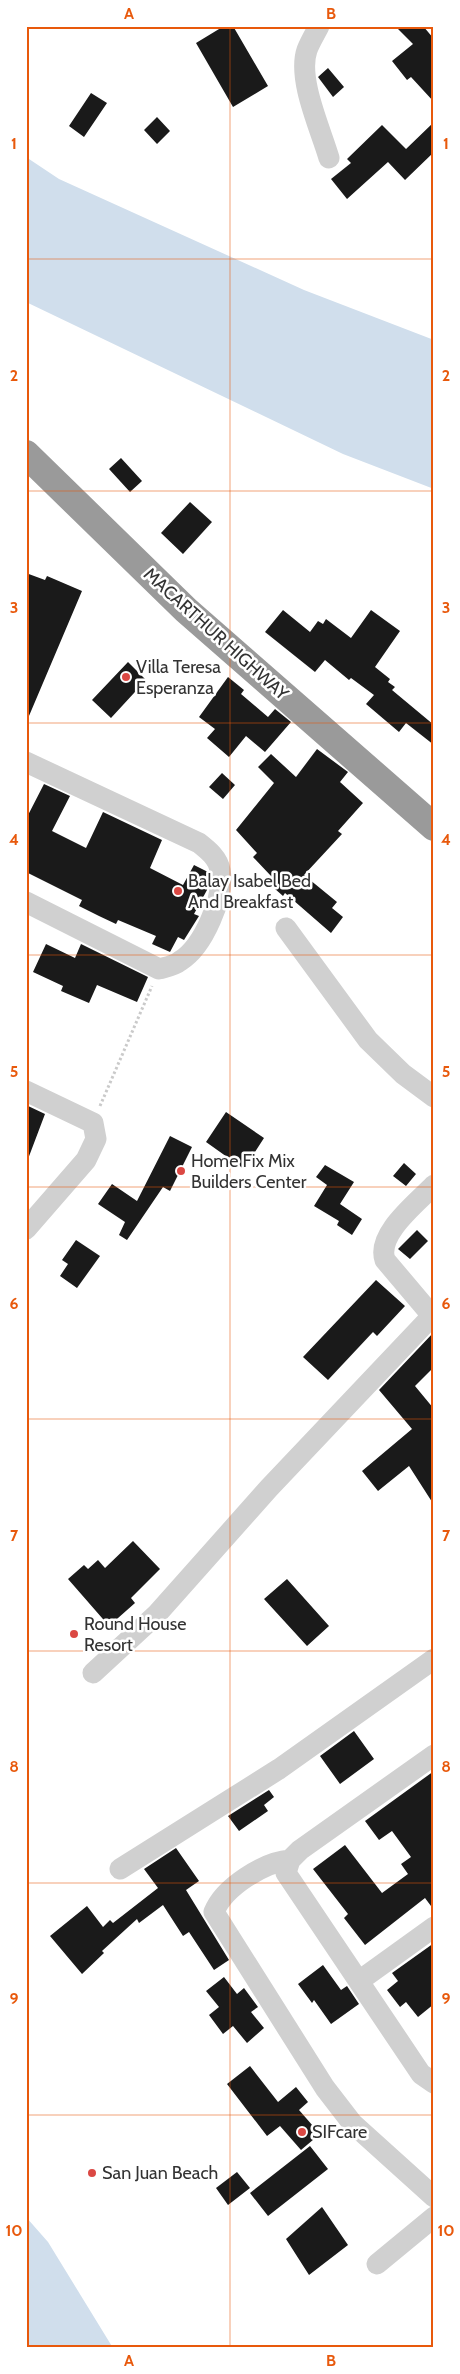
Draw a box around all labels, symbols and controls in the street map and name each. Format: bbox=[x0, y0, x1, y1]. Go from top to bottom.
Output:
text: A bbox=[124, 4, 134, 23]
text: B bbox=[326, 4, 336, 23]
text: 1 bbox=[11, 134, 17, 153]
text: 1 bbox=[443, 134, 449, 153]
text: 2 bbox=[10, 366, 18, 385]
text: 2 bbox=[442, 366, 450, 385]
street label: MACARTHUR HIGHWAY bbox=[139, 563, 293, 705]
text: 3 bbox=[10, 598, 18, 617]
text: 3 bbox=[442, 598, 450, 617]
place label: Villa Teresa Esperanza bbox=[136, 656, 221, 699]
marker: Villa Teresa Esperanza bbox=[120, 671, 132, 683]
text: 4 bbox=[9, 830, 19, 849]
text: 4 bbox=[441, 830, 451, 849]
place label: Balay Isabel Bed And Breakfast bbox=[188, 870, 311, 913]
marker: Balay Isabel Bed And Breakfast bbox=[172, 885, 184, 897]
text: 5 bbox=[10, 1062, 18, 1081]
text: 5 bbox=[442, 1062, 450, 1081]
place label: Home Fix Mix Builders Center bbox=[191, 1150, 307, 1193]
marker: Home Fix Mix Builders Center bbox=[175, 1165, 187, 1177]
text: 6 bbox=[10, 1294, 19, 1313]
text: 6 bbox=[442, 1294, 451, 1313]
text: 7 bbox=[10, 1526, 19, 1545]
text: 7 bbox=[442, 1526, 451, 1545]
place label: Round House Resort bbox=[84, 1613, 186, 1656]
marker: Round House Resort bbox=[68, 1628, 80, 1640]
text: 8 bbox=[9, 1757, 19, 1776]
text: 8 bbox=[441, 1757, 451, 1776]
text: 9 bbox=[10, 1989, 19, 2008]
text: 9 bbox=[442, 1989, 451, 2008]
place label: SIFcare bbox=[312, 2121, 367, 2143]
marker: SIFcare bbox=[296, 2126, 308, 2138]
place label: San Juan Beach bbox=[102, 2162, 218, 2184]
marker: San Juan Beach bbox=[86, 2167, 98, 2179]
text: 10 bbox=[5, 2221, 23, 2240]
text: 10 bbox=[437, 2221, 455, 2240]
text: A bbox=[124, 2351, 134, 2370]
text: B bbox=[326, 2351, 336, 2370]

